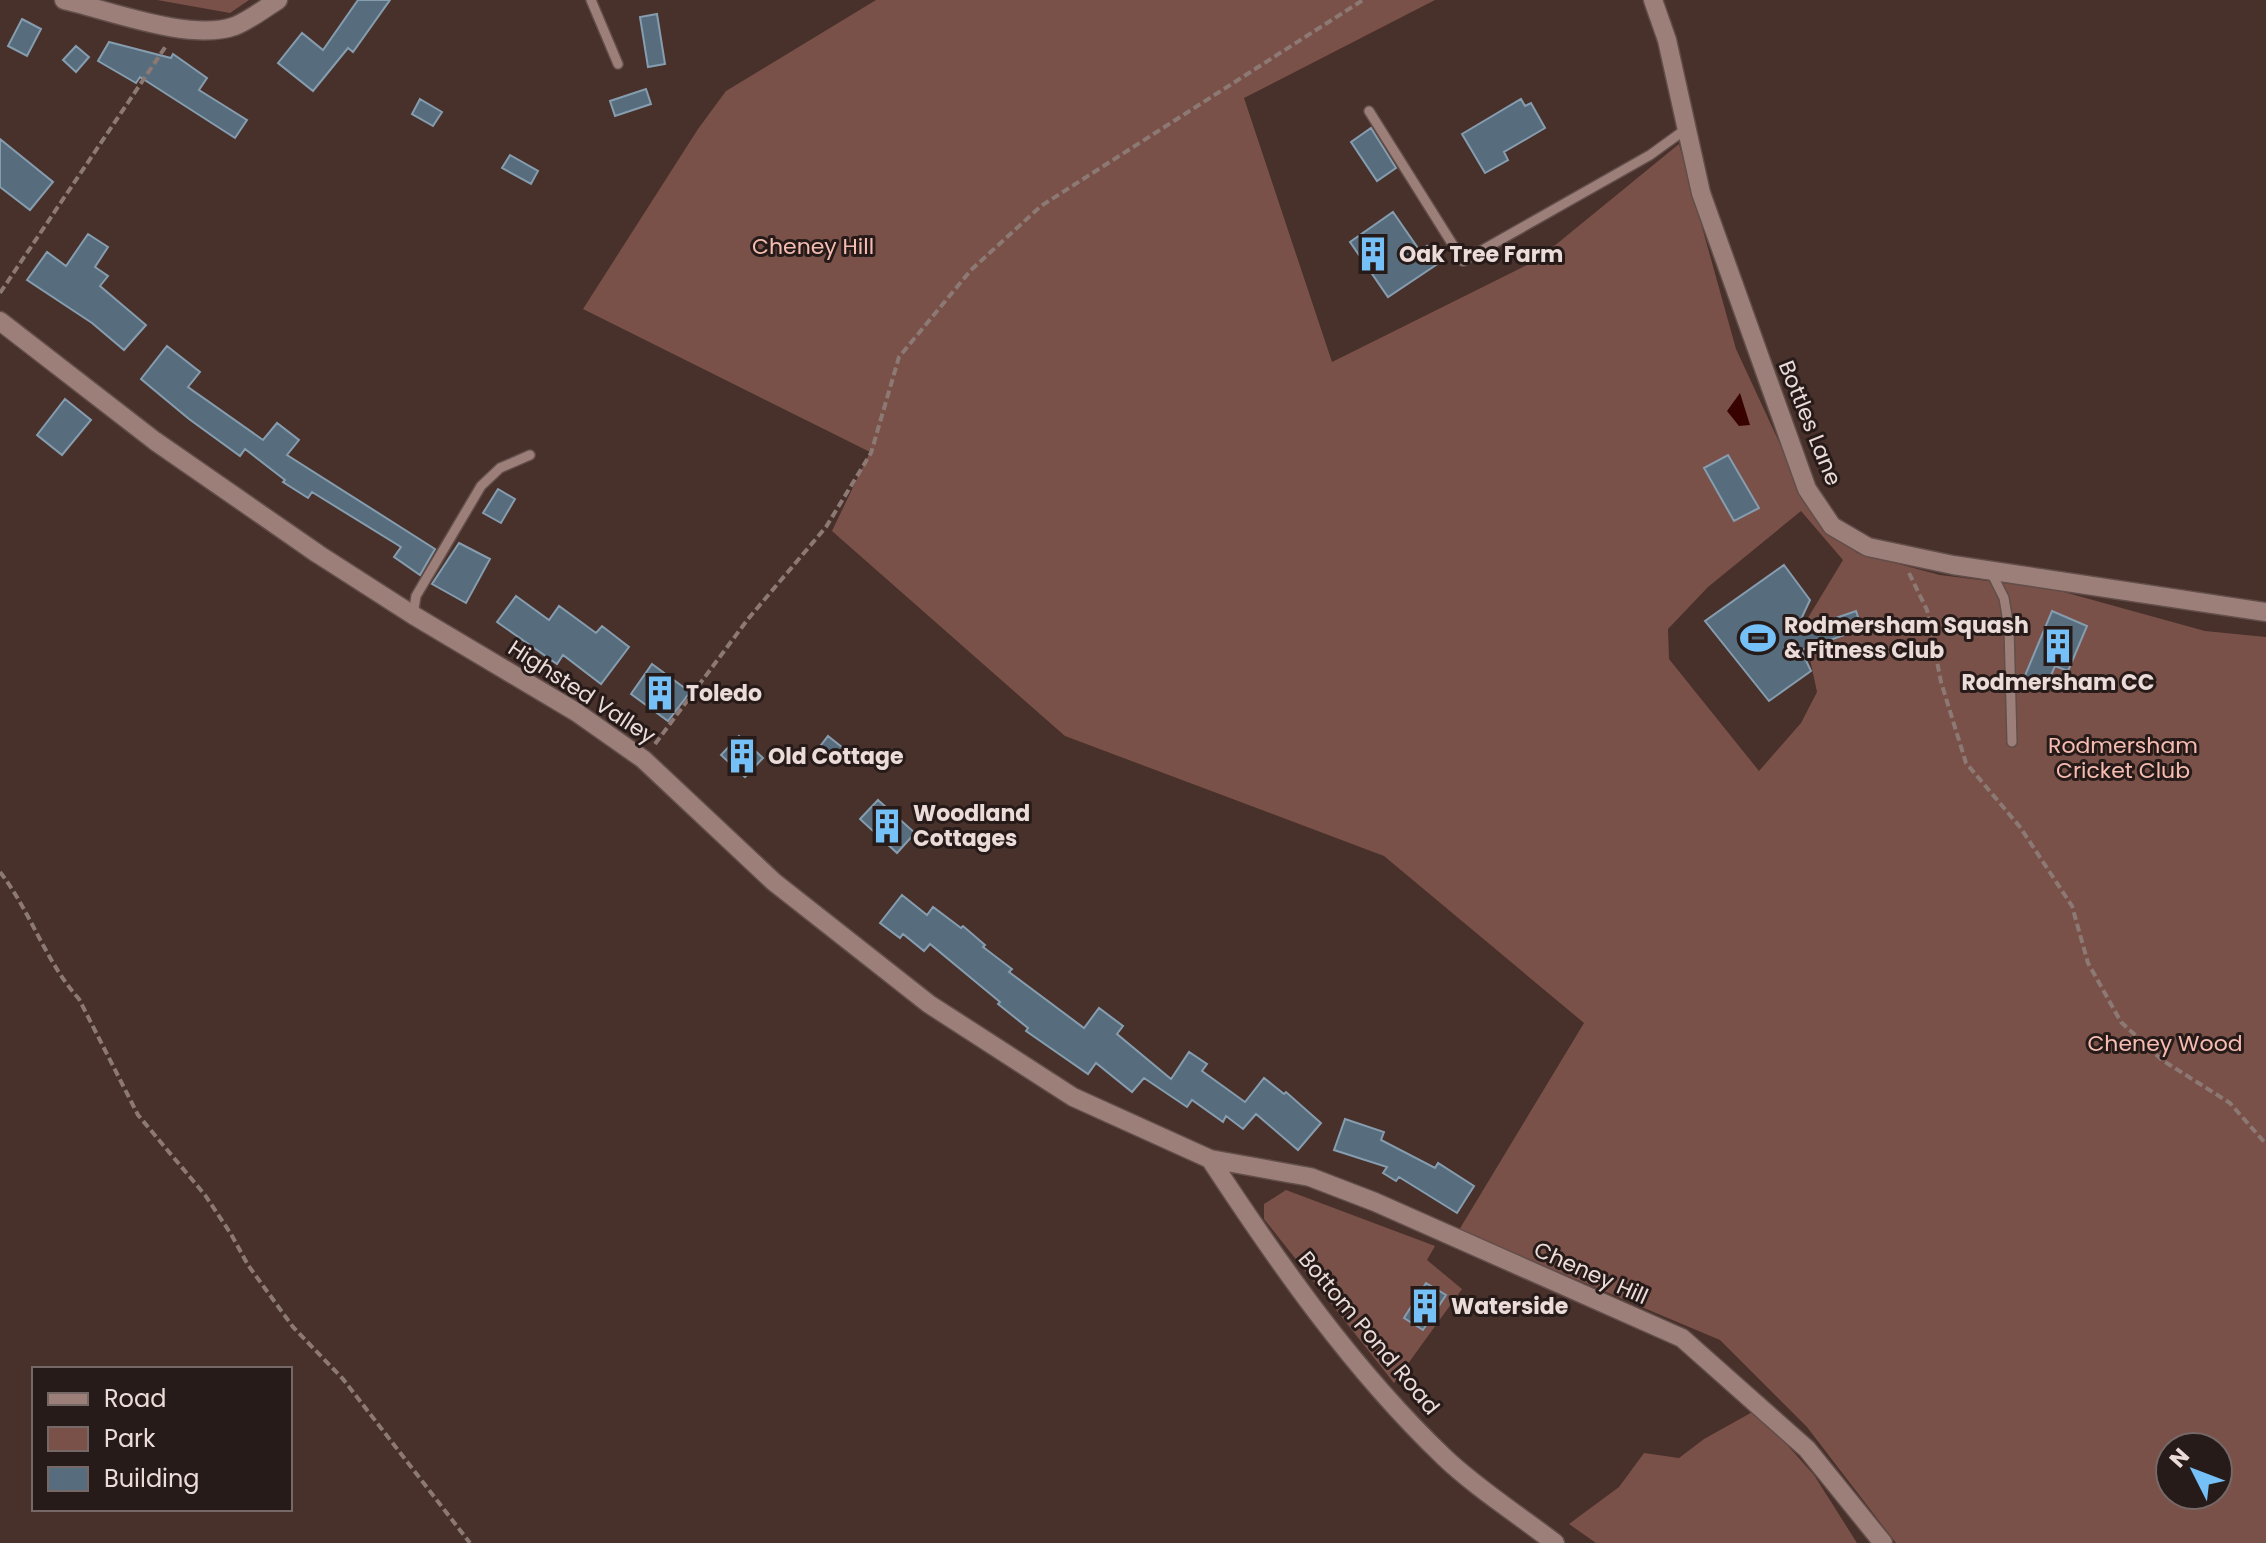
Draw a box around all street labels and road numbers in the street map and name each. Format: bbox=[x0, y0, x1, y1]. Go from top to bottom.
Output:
street label: Bottles Lane bbox=[1771, 356, 1849, 490]
street label: Highsted Valley bbox=[502, 633, 662, 752]
street label: Cheney Hill bbox=[1529, 1234, 1653, 1312]
street label: Bottom Pond Road bbox=[1291, 1244, 1447, 1422]

